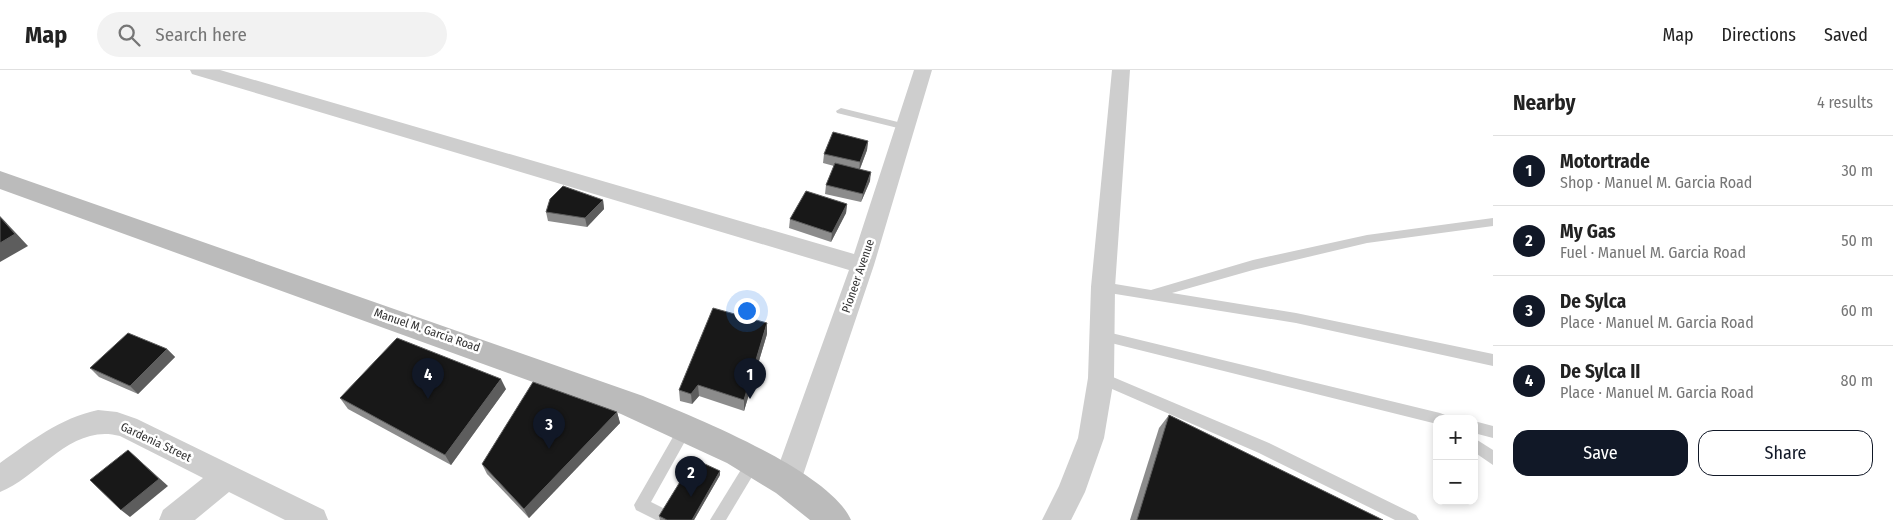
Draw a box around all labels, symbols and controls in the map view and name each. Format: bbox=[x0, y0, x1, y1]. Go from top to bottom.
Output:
search box bbox=[97, 12, 447, 57]
text: Map bbox=[25, 21, 67, 49]
icon: search bbox=[115, 21, 143, 49]
text: Search here bbox=[155, 23, 247, 46]
text: Map bbox=[1662, 24, 1694, 46]
text: Directions bbox=[1722, 24, 1796, 46]
text: Saved bbox=[1824, 24, 1868, 46]
text: Nearby bbox=[1513, 90, 1575, 116]
text: 4 results bbox=[1817, 93, 1873, 112]
text: Motortrade bbox=[1560, 150, 1650, 173]
text: 1 bbox=[1526, 161, 1532, 180]
text: 30 m bbox=[1841, 161, 1873, 180]
text: Shop · Manuel M. Garcia Road bbox=[1560, 173, 1752, 192]
text: My Gas bbox=[1560, 220, 1616, 243]
text: 2 bbox=[1525, 231, 1533, 250]
text: 50 m bbox=[1841, 231, 1873, 250]
street label: Pioneer Avenue bbox=[839, 237, 877, 315]
text: Fuel · Manuel M. Garcia Road bbox=[1560, 243, 1746, 262]
text: De Sylca bbox=[1560, 290, 1626, 313]
your location bbox=[734, 298, 760, 324]
text: 3 bbox=[1525, 301, 1533, 320]
text: 60 m bbox=[1841, 301, 1873, 320]
street label: Manuel M. Garcia Road bbox=[372, 305, 482, 355]
text: Place · Manuel M. Garcia Road bbox=[1560, 313, 1754, 332]
pin: 4 bbox=[412, 358, 444, 399]
pin: 1 bbox=[734, 358, 766, 399]
text: De Sylca II bbox=[1560, 360, 1640, 383]
text: 4 bbox=[1525, 371, 1533, 390]
text: 80 m bbox=[1841, 371, 1873, 390]
text: Place · Manuel M. Garcia Road bbox=[1560, 383, 1754, 402]
pin: 3 bbox=[533, 408, 565, 449]
map controls bbox=[1433, 415, 1478, 505]
button: + bbox=[1433, 415, 1478, 460]
street label: Gardenia Street bbox=[118, 419, 194, 465]
button: Save bbox=[1513, 430, 1688, 476]
button: Share bbox=[1698, 430, 1873, 476]
pin: 2 bbox=[675, 456, 707, 497]
button: − bbox=[1433, 460, 1478, 505]

